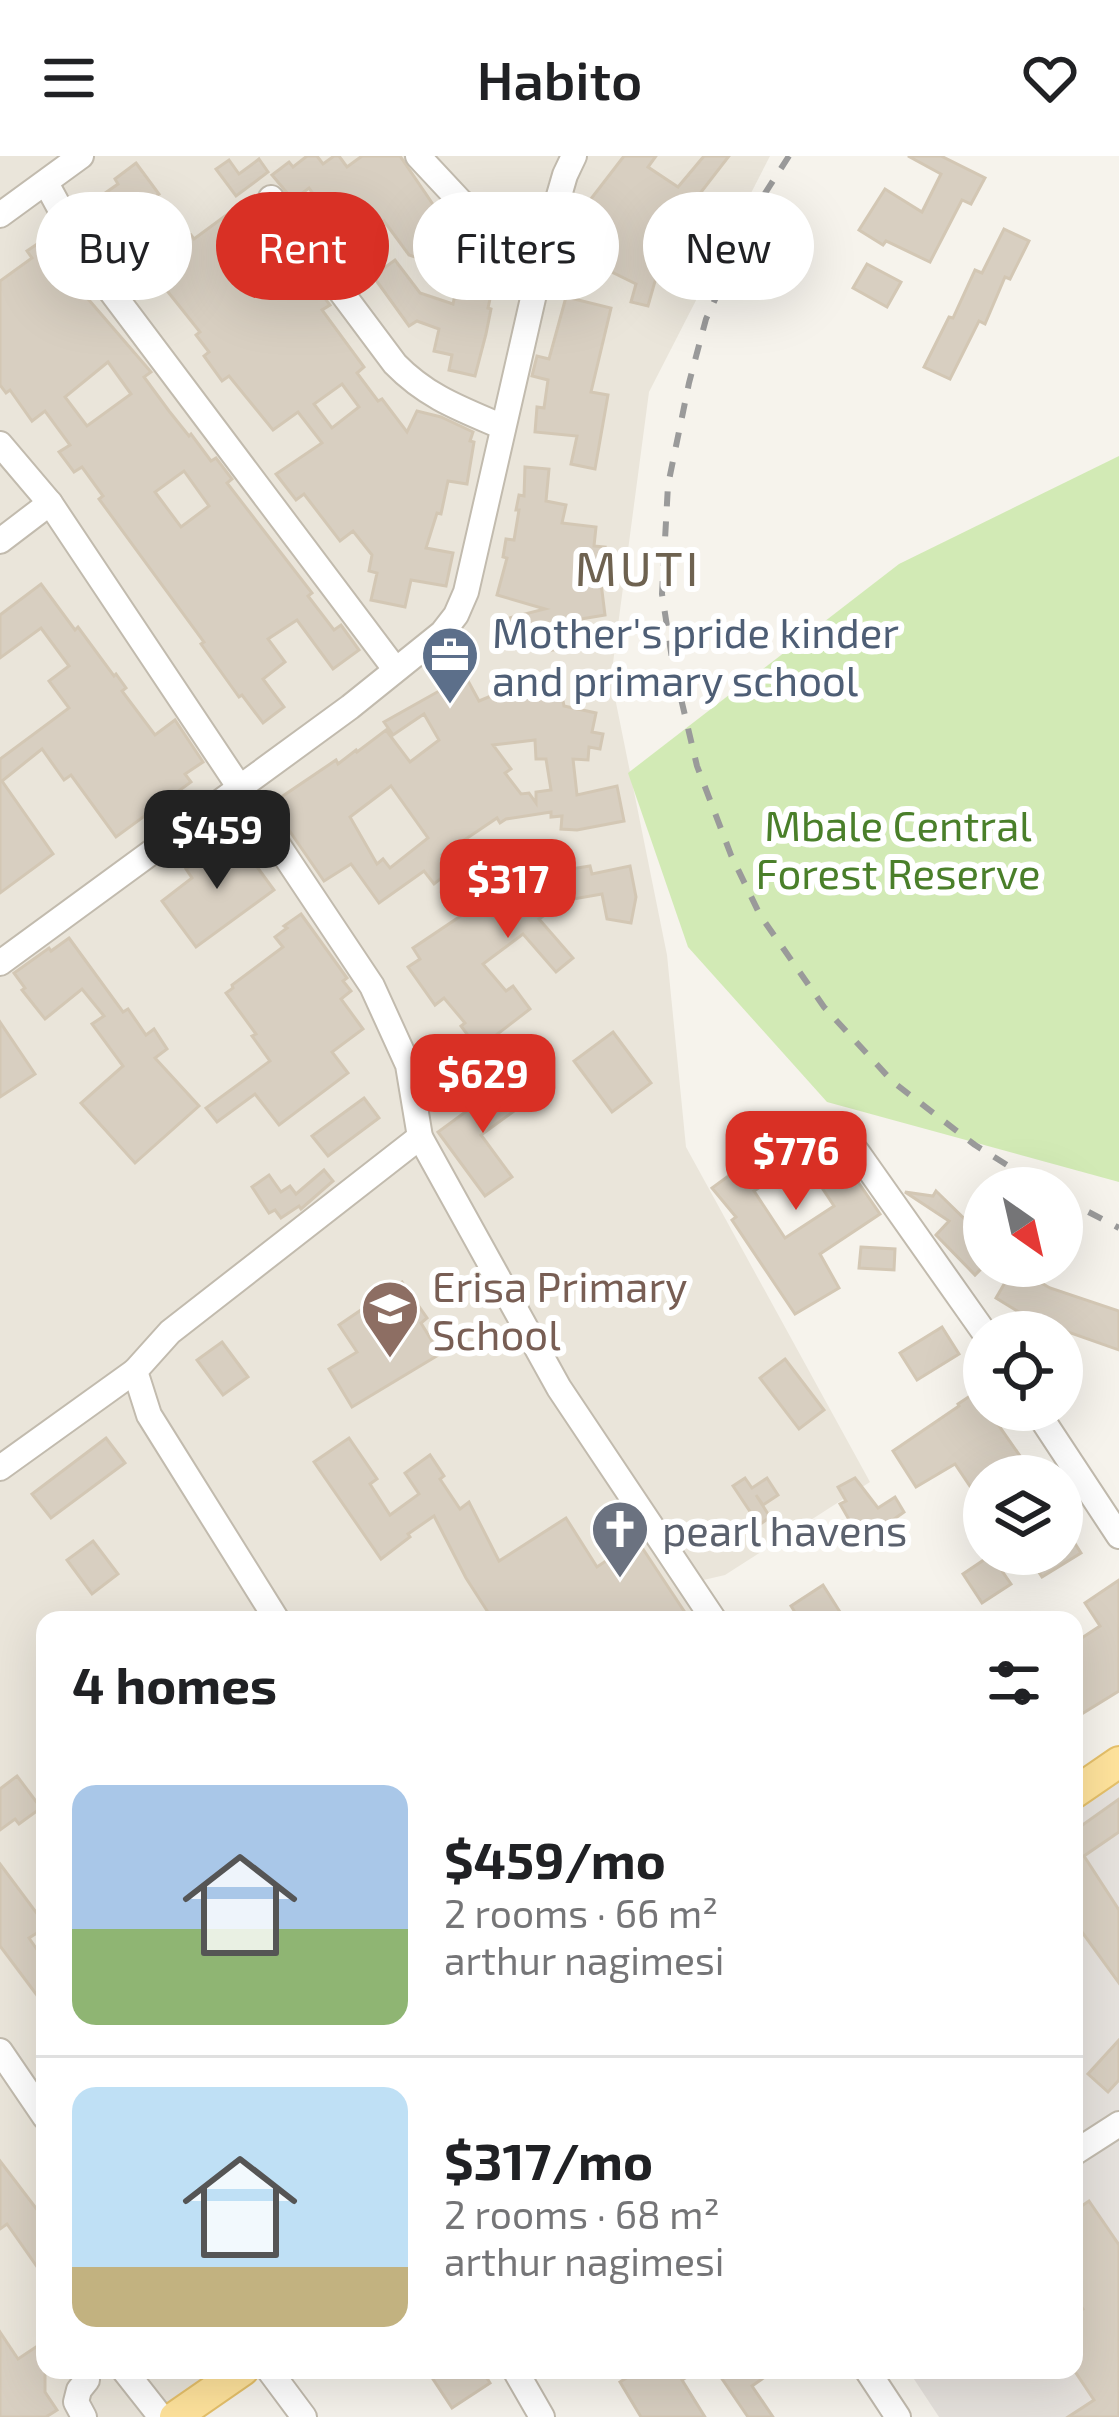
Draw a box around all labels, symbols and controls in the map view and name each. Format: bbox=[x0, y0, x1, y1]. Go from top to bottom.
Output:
icon: menu bbox=[36, 45, 102, 111]
icon: heart bbox=[1017, 45, 1083, 111]
text: Habito bbox=[477, 46, 642, 111]
chip: Buy bbox=[36, 192, 192, 300]
chip: Rent bbox=[216, 192, 389, 300]
chip: Filters bbox=[413, 192, 619, 300]
chip: New bbox=[643, 192, 814, 300]
district label: MUTI bbox=[575, 538, 701, 596]
place label: Mother's pride kinder and primary school bbox=[492, 606, 899, 704]
office icon: Mother's pride kinder and primary school bbox=[419, 624, 481, 706]
pin: $459 bbox=[146, 790, 288, 892]
park label: Mbale Central Forest Reserve bbox=[756, 799, 1040, 897]
text: $459 bbox=[171, 805, 263, 852]
pin: $317 bbox=[437, 839, 579, 941]
text: $317 bbox=[467, 854, 549, 901]
pin: $629 bbox=[412, 1034, 554, 1136]
text: $629 bbox=[437, 1049, 529, 1096]
pin: $776 bbox=[725, 1111, 867, 1213]
text: $776 bbox=[753, 1126, 839, 1173]
north arrow bbox=[963, 1167, 1083, 1287]
map controls bbox=[963, 1167, 1083, 1575]
place label: Erisa Primary School bbox=[432, 1260, 688, 1358]
school or university icon: Erisa Primary School bbox=[359, 1278, 421, 1360]
button: locate bbox=[963, 1311, 1083, 1431]
button: layers bbox=[963, 1455, 1083, 1575]
church icon: pearl havens bbox=[589, 1498, 651, 1580]
place label: pearl havens bbox=[662, 1504, 907, 1554]
icon: filters bbox=[981, 1650, 1047, 1716]
text: 4 homes bbox=[72, 1653, 277, 1714]
text: $459/mo bbox=[444, 1828, 666, 1889]
icon: home bbox=[168, 1833, 312, 1977]
text: 2 rooms · 66 m² bbox=[444, 1889, 718, 1936]
text: arthur nagimesi bbox=[444, 1936, 724, 1983]
text: $317/mo bbox=[444, 2129, 653, 2190]
icon: home bbox=[168, 2135, 312, 2279]
text: 2 rooms · 68 m² bbox=[444, 2190, 720, 2237]
text: arthur nagimesi bbox=[444, 2237, 724, 2284]

